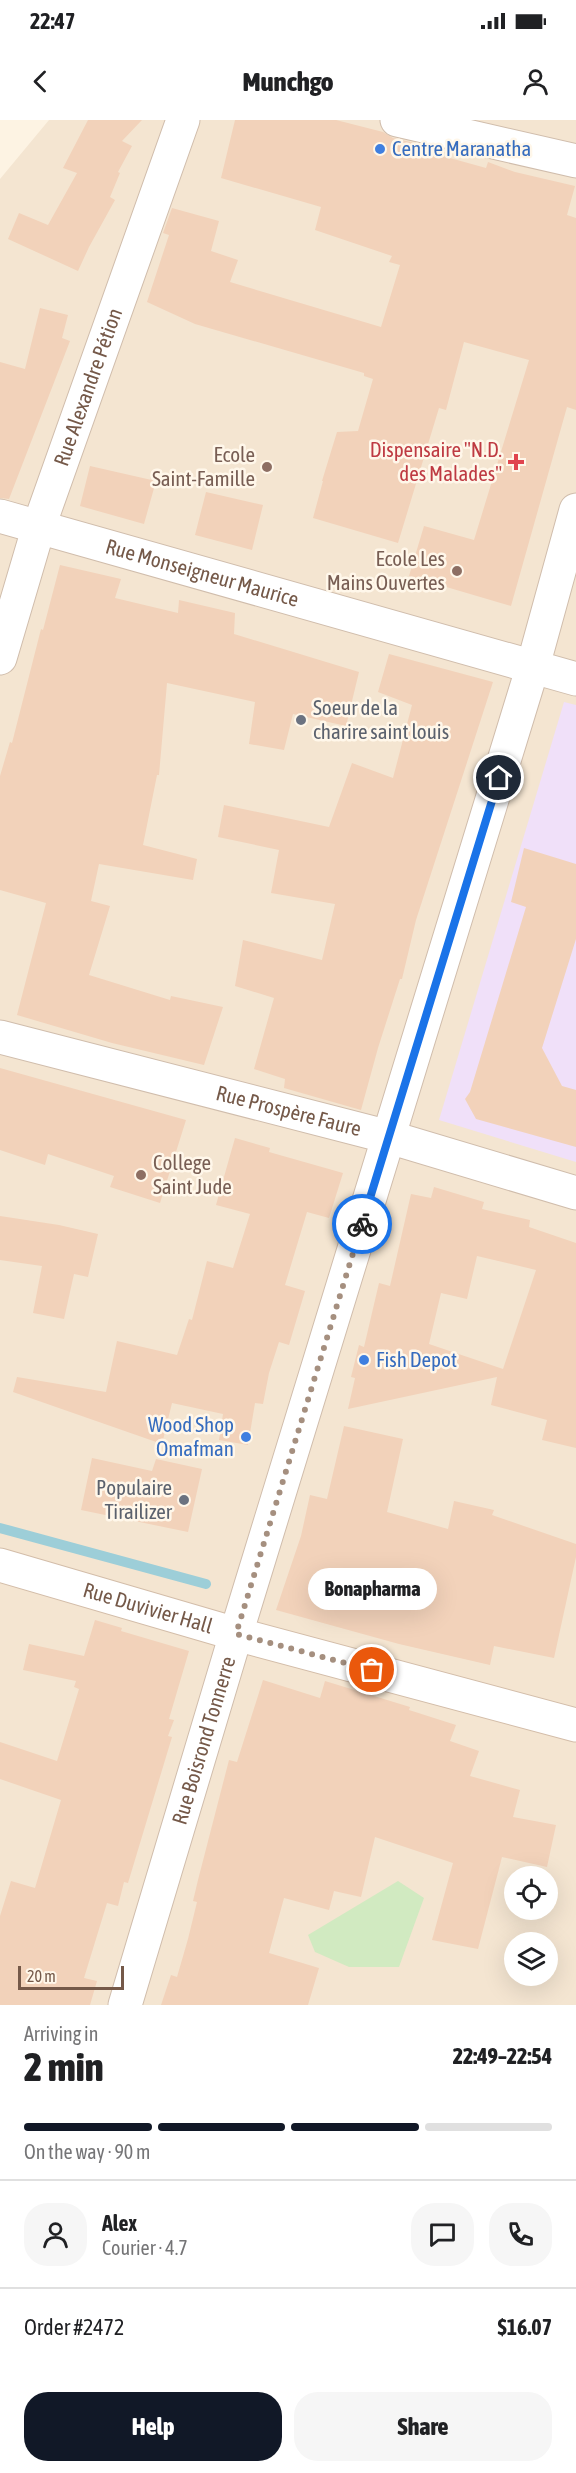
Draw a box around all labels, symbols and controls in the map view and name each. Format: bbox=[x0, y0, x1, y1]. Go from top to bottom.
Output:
text: 22:47 bbox=[30, 8, 75, 34]
icon: back bbox=[24, 65, 57, 98]
icon: person bbox=[519, 65, 552, 98]
text: Munchgo bbox=[242, 66, 334, 97]
place label: Centre Maranatha bbox=[392, 136, 531, 160]
marker: Centre Maranatha bbox=[373, 142, 387, 156]
street label: Rue Alexandre Pétion bbox=[48, 305, 126, 469]
place label: Dispensaire "N.D. des Malades" bbox=[370, 437, 502, 485]
place label: Ecole Saint-Famille bbox=[152, 442, 255, 490]
marker: Dispensaire "N.D. des Malades" bbox=[507, 453, 525, 471]
marker: Ecole Saint-Famille bbox=[260, 460, 274, 474]
street label: Rue Monseigneur Maurice bbox=[103, 534, 302, 611]
place label: Ecole Les Mains Ouvertes bbox=[327, 546, 445, 594]
marker: Ecole Les Mains Ouvertes bbox=[450, 564, 464, 578]
place label: Soeur de la charire saint louis bbox=[313, 695, 449, 743]
marker: Soeur de la charire saint louis bbox=[294, 713, 308, 727]
pin bbox=[473, 752, 524, 803]
icon: home bbox=[482, 761, 515, 794]
street label: Rue Prospère Faure bbox=[214, 1080, 364, 1140]
place label: College Saint Jude bbox=[153, 1150, 232, 1198]
marker: College Saint Jude bbox=[134, 1168, 148, 1182]
courier bbox=[332, 1194, 392, 1254]
icon: bike bbox=[346, 1208, 379, 1241]
place label: Fish Depot bbox=[376, 1347, 457, 1371]
marker: Fish Depot bbox=[357, 1353, 371, 1367]
place label: Wood Shop Omafman bbox=[148, 1412, 234, 1460]
marker: Wood Shop Omafman bbox=[239, 1430, 253, 1444]
place label: Populaire Tirailizer bbox=[96, 1475, 173, 1523]
marker: Populaire Tirailizer bbox=[177, 1493, 191, 1507]
callout: Bonapharma bbox=[308, 1568, 436, 1610]
street label: Rue Duvivier Hall bbox=[81, 1577, 216, 1638]
text: Bonapharma bbox=[325, 1577, 420, 1600]
pin bbox=[346, 1644, 397, 1695]
street label: Rue Boisrond Tonnerre bbox=[167, 1653, 240, 1827]
icon: bag bbox=[355, 1653, 388, 1686]
map controls bbox=[504, 1866, 558, 1986]
button: locate bbox=[504, 1866, 558, 1920]
button: layers bbox=[504, 1932, 558, 1986]
scale bar bbox=[18, 1963, 124, 1990]
text: 20 m bbox=[27, 1967, 56, 1985]
text: Arriving in bbox=[24, 2022, 98, 2045]
text: 22:49–22:54 bbox=[453, 2043, 552, 2069]
text: 2 min bbox=[24, 2045, 104, 2089]
text: On the way · 90 m bbox=[24, 2140, 150, 2163]
button: person bbox=[24, 2203, 87, 2266]
button: chat bbox=[411, 2203, 474, 2266]
button: phone bbox=[489, 2203, 552, 2266]
text: Alex bbox=[102, 2210, 137, 2236]
text: Courier · 4.7 bbox=[102, 2236, 188, 2259]
text: Order #2472 bbox=[24, 2314, 124, 2340]
text: $16.07 bbox=[497, 2314, 552, 2340]
button: Help bbox=[24, 2392, 282, 2461]
button: Share bbox=[294, 2392, 552, 2461]

